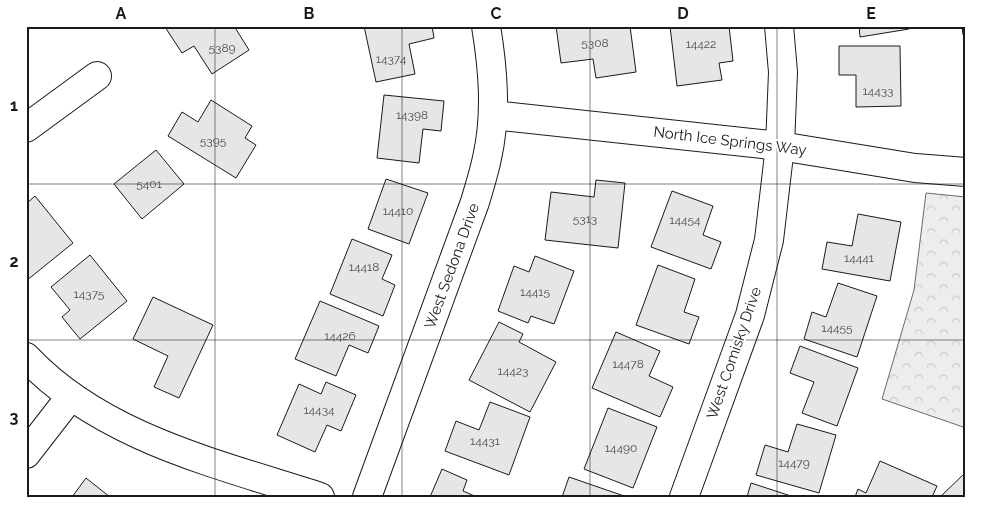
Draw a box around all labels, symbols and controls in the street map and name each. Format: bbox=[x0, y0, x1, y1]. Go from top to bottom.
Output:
text: A bbox=[116, 4, 127, 23]
text: B bbox=[304, 4, 315, 23]
text: C bbox=[491, 4, 502, 23]
text: D bbox=[677, 4, 689, 23]
text: E bbox=[866, 4, 876, 23]
house number: 5308 bbox=[581, 36, 609, 50]
house number: 14422 bbox=[686, 37, 716, 51]
house number: 5389 bbox=[208, 41, 236, 55]
house number: 14374 bbox=[376, 52, 407, 66]
house number: 14433 bbox=[862, 84, 894, 98]
text: 1 bbox=[10, 96, 18, 115]
house number: 14398 bbox=[396, 108, 428, 122]
street label: North Ice Springs Way bbox=[652, 123, 808, 159]
house number: 5395 bbox=[200, 134, 227, 148]
house number: 5401 bbox=[136, 177, 162, 191]
street label: West Sedona Drive bbox=[421, 201, 483, 331]
house number: 14410 bbox=[383, 204, 413, 218]
house number: 5313 bbox=[573, 212, 597, 226]
house number: 14454 bbox=[669, 213, 701, 227]
house number: 14441 bbox=[844, 251, 874, 265]
text: 2 bbox=[9, 252, 19, 271]
house number: 14418 bbox=[349, 260, 379, 274]
street label: West Comisky Drive bbox=[703, 284, 765, 421]
house number: 14415 bbox=[520, 285, 550, 299]
house number: 14375 bbox=[74, 287, 105, 301]
house number: 14455 bbox=[821, 321, 853, 335]
house number: 14426 bbox=[324, 329, 356, 343]
house number: 14478 bbox=[612, 357, 644, 371]
house number: 14423 bbox=[498, 364, 528, 378]
house number: 14434 bbox=[303, 403, 335, 417]
text: 3 bbox=[10, 408, 19, 427]
house number: 14431 bbox=[470, 434, 500, 448]
house number: 14490 bbox=[605, 441, 637, 455]
house number: 14479 bbox=[778, 456, 810, 470]

